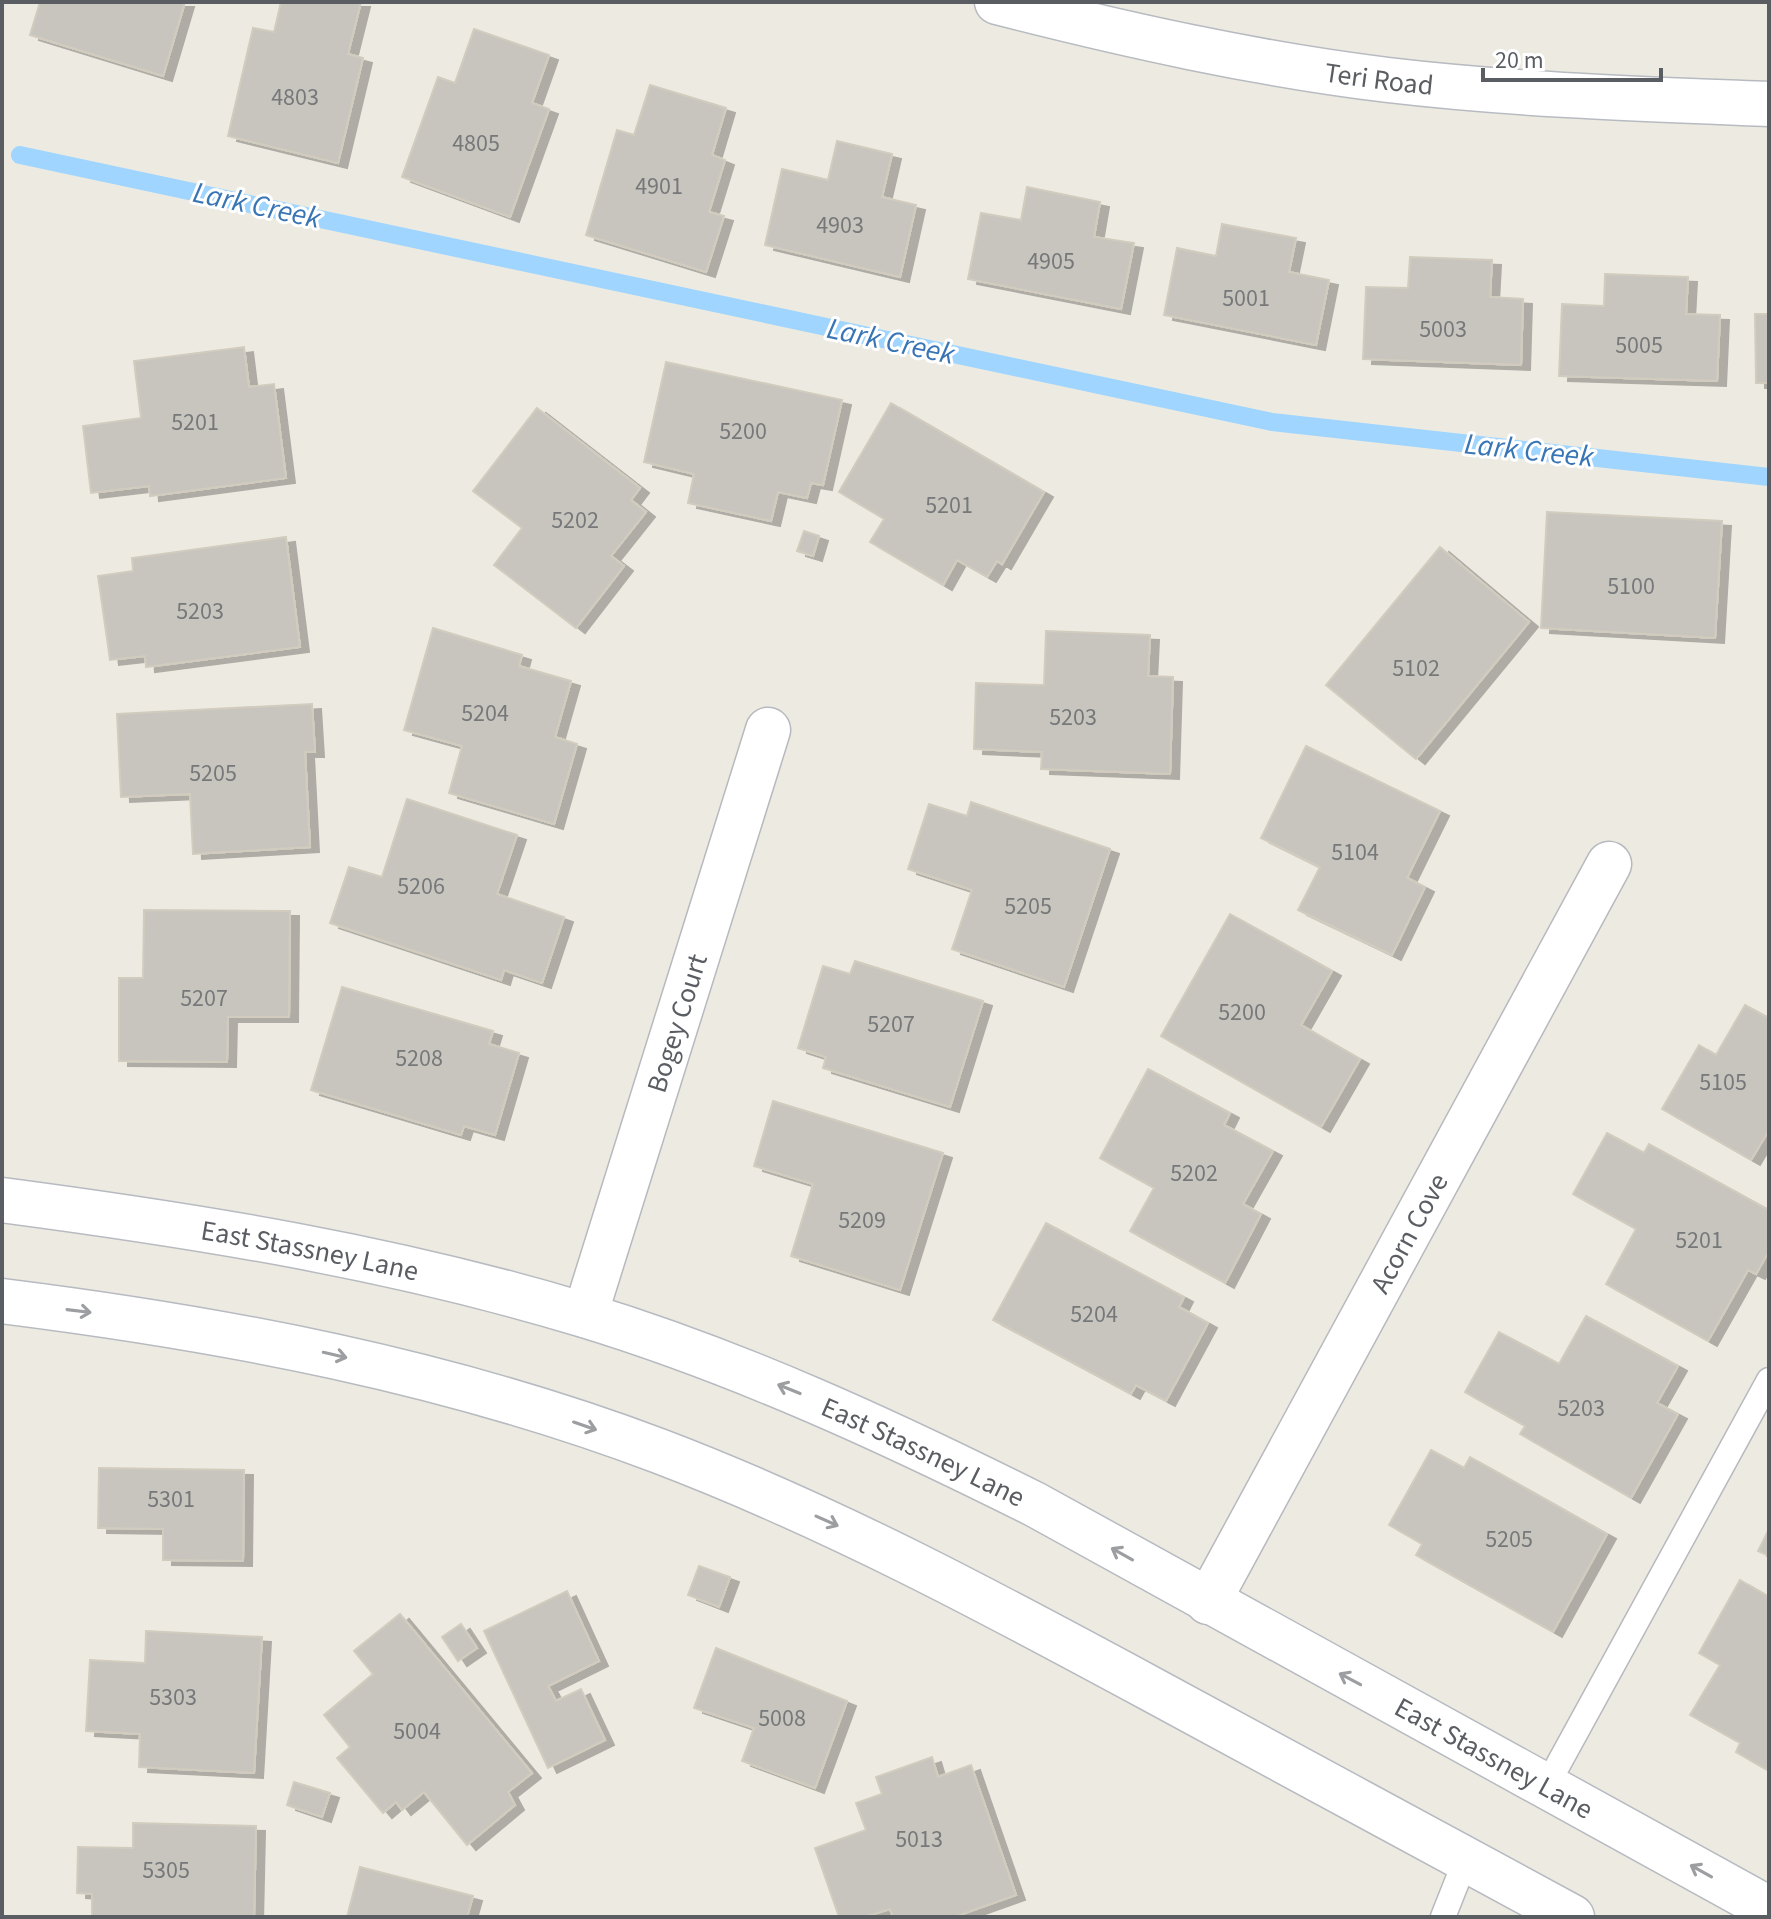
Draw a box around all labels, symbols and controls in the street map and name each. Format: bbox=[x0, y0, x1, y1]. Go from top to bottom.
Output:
scale bar bbox=[1483, 32, 1661, 82]
text: 20 m bbox=[1495, 43, 1544, 78]
street label: Teri Road bbox=[1322, 53, 1435, 106]
house number: 4803 bbox=[271, 80, 319, 115]
house number: 4805 bbox=[452, 126, 500, 161]
house number: 4901 bbox=[635, 169, 683, 204]
water label: Lark Creek bbox=[189, 171, 325, 240]
house number: 4903 bbox=[816, 208, 864, 243]
house number: 4905 bbox=[1027, 244, 1075, 279]
house number: 5001 bbox=[1222, 281, 1270, 316]
water label: Lark Creek bbox=[823, 307, 959, 376]
house number: 5003 bbox=[1419, 312, 1467, 347]
house number: 5005 bbox=[1615, 328, 1663, 363]
house number: 5201 bbox=[171, 405, 219, 440]
house number: 5200 bbox=[719, 414, 767, 449]
water label: Lark Creek bbox=[1462, 422, 1596, 479]
house number: 5201 bbox=[925, 488, 973, 523]
house number: 5202 bbox=[551, 503, 599, 538]
house number: 5100 bbox=[1607, 569, 1655, 604]
house number: 5203 bbox=[176, 594, 224, 629]
house number: 5102 bbox=[1392, 651, 1440, 686]
house number: 5204 bbox=[461, 696, 509, 731]
house number: 5203 bbox=[1049, 700, 1097, 735]
house number: 5205 bbox=[189, 756, 237, 791]
house number: 5104 bbox=[1331, 835, 1379, 870]
house number: 5206 bbox=[397, 869, 445, 904]
house number: 5205 bbox=[1004, 889, 1052, 924]
street label: Bogey Court bbox=[637, 948, 718, 1098]
house number: 5207 bbox=[180, 981, 228, 1016]
house number: 5200 bbox=[1218, 995, 1266, 1030]
house number: 5207 bbox=[867, 1007, 915, 1042]
house number: 5208 bbox=[395, 1041, 443, 1076]
house number: 5105 bbox=[1699, 1065, 1747, 1100]
house number: 5202 bbox=[1170, 1156, 1218, 1191]
street label: Acorn Cove bbox=[1361, 1166, 1458, 1301]
house number: 5209 bbox=[838, 1203, 886, 1238]
street label: East Stassney Lane bbox=[198, 1210, 422, 1292]
house number: 5201 bbox=[1675, 1223, 1723, 1258]
house number: 5204 bbox=[1070, 1297, 1118, 1332]
one-way arrow bbox=[66, 1304, 92, 1319]
one-way arrow bbox=[322, 1349, 348, 1364]
one-way arrow bbox=[777, 1381, 802, 1396]
street label: East Stassney Lane bbox=[815, 1387, 1032, 1517]
house number: 5203 bbox=[1557, 1391, 1605, 1426]
one-way arrow bbox=[573, 1420, 598, 1435]
house number: 5301 bbox=[147, 1482, 195, 1517]
one-way arrow bbox=[814, 1515, 839, 1530]
house number: 5205 bbox=[1485, 1522, 1533, 1557]
one-way arrow bbox=[1111, 1546, 1134, 1562]
one-way arrow bbox=[1339, 1671, 1362, 1687]
house number: 5303 bbox=[149, 1680, 197, 1715]
street label: East Stassney Lane bbox=[1387, 1688, 1600, 1829]
house number: 5008 bbox=[758, 1701, 806, 1736]
house number: 5004 bbox=[393, 1714, 441, 1749]
house number: 5013 bbox=[895, 1822, 943, 1857]
house number: 5305 bbox=[142, 1853, 190, 1888]
one-way arrow bbox=[1690, 1863, 1713, 1879]

